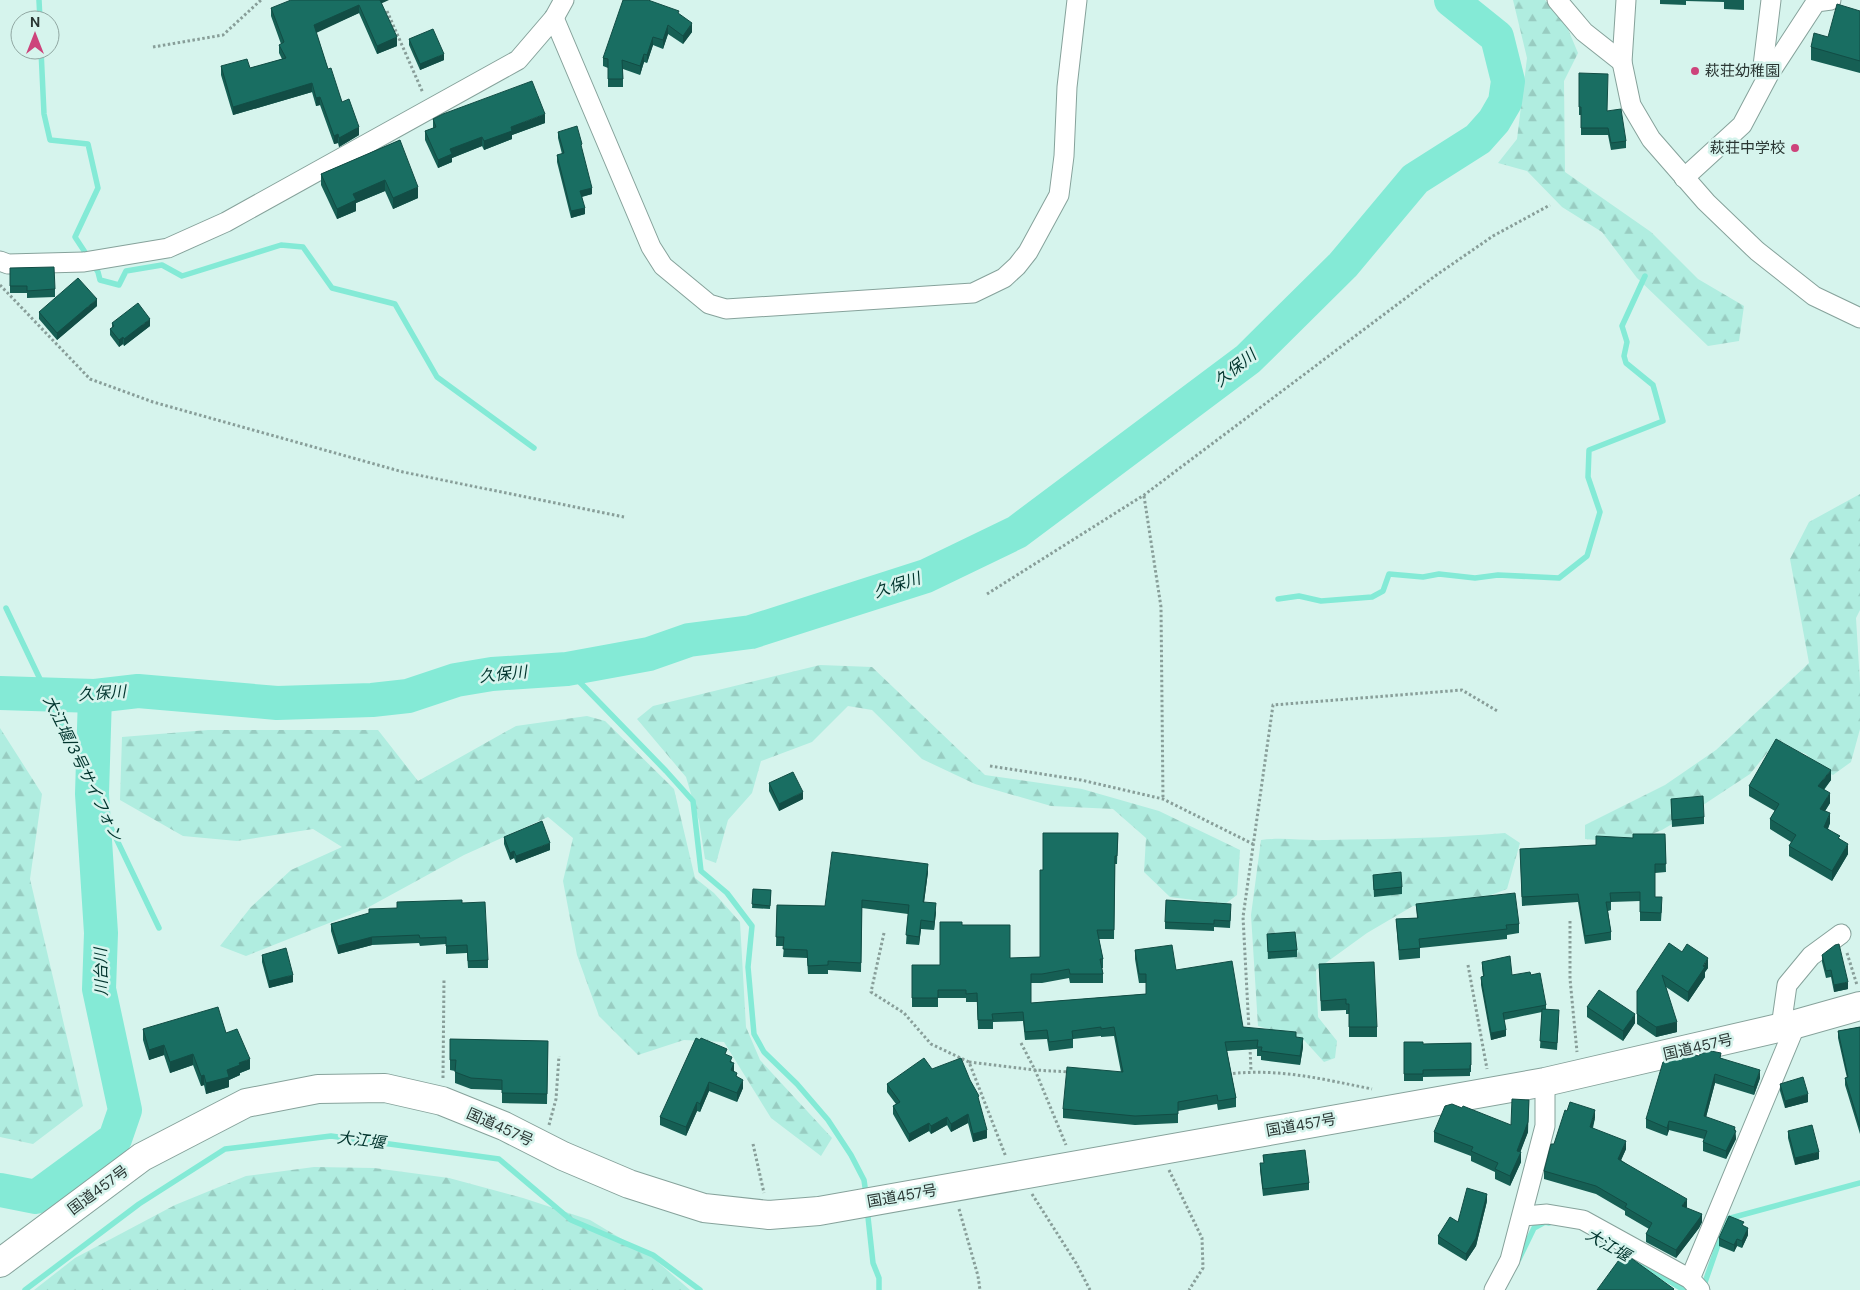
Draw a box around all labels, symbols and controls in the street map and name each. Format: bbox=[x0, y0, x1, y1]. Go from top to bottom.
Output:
north arrow bbox=[10, 10, 60, 60]
text: N bbox=[30, 13, 40, 31]
place label: 萩荘幼稚園 bbox=[1705, 61, 1780, 81]
marker: 萩荘幼稚園 bbox=[1689, 65, 1701, 77]
place label: 萩荘中学校 bbox=[1710, 138, 1785, 158]
marker: 萩荘中学校 bbox=[1789, 142, 1801, 154]
water label: 久保川 bbox=[1210, 343, 1262, 391]
water label: 久保川 bbox=[871, 567, 925, 602]
water label: 久保川 bbox=[478, 661, 530, 687]
water label: 久保川 bbox=[77, 681, 129, 705]
water label: 大江堰/3号サイフォン bbox=[39, 692, 128, 845]
water label: 川台川 bbox=[90, 946, 112, 996]
street label: 国道457号 bbox=[1661, 1029, 1735, 1065]
street label: 国道457号 bbox=[463, 1103, 537, 1151]
street label: 国道457号 bbox=[1264, 1109, 1338, 1141]
water label: 大江堰 bbox=[336, 1127, 389, 1154]
street label: 国道457号 bbox=[64, 1161, 132, 1219]
street label: 国道457号 bbox=[865, 1180, 939, 1212]
water label: 大江堰 bbox=[1582, 1224, 1637, 1268]

